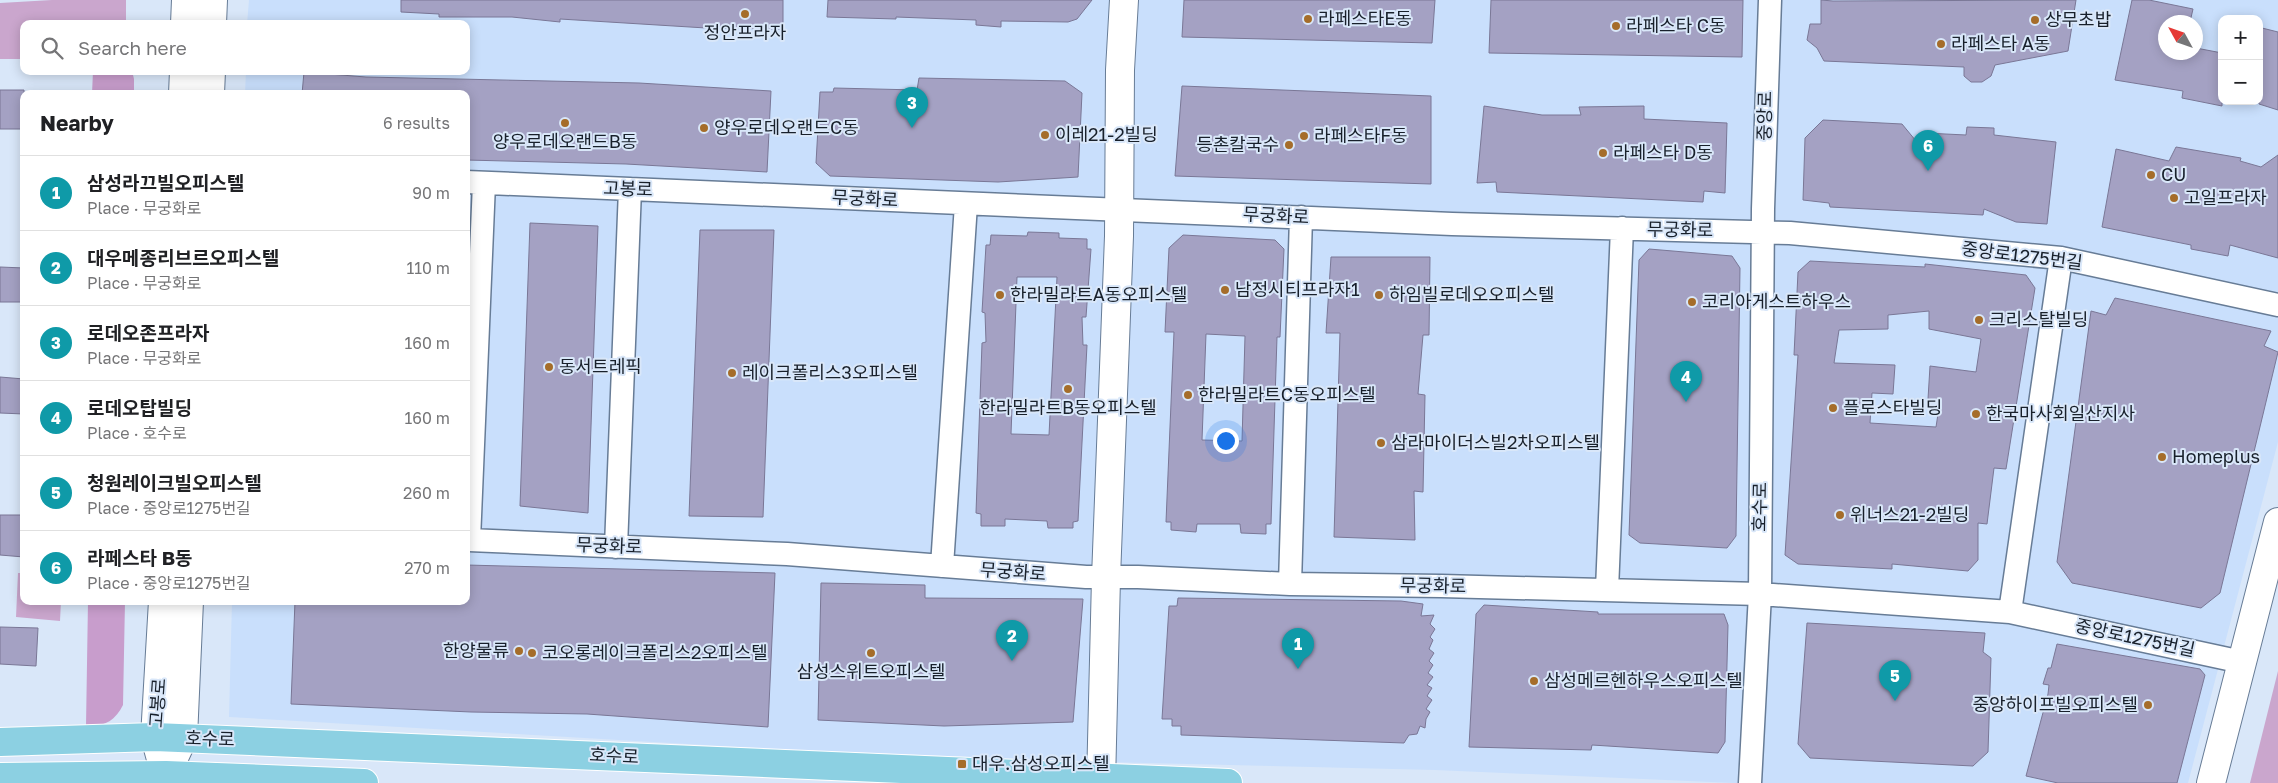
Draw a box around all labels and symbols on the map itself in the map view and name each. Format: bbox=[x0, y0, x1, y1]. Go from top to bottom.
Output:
place label: 라페스타E동 bbox=[1318, 7, 1412, 29]
marker: 정안프라자 bbox=[739, 8, 751, 20]
place label: 상무초밥 bbox=[2045, 8, 2111, 30]
marker: 라페스타E동 bbox=[1302, 13, 1314, 25]
place label: 라페스타 C동 bbox=[1626, 14, 1726, 36]
marker: 상무초밥 bbox=[2029, 14, 2041, 26]
north arrow bbox=[2158, 15, 2203, 60]
marker: 라페스타 C동 bbox=[1610, 20, 1622, 32]
place label: 정안프라자 bbox=[704, 21, 787, 43]
place label: 라페스타 A동 bbox=[1951, 32, 2050, 54]
marker: 라페스타 A동 bbox=[1935, 38, 1947, 50]
pin: 3 bbox=[896, 87, 928, 128]
street label: 중앙로 bbox=[1753, 91, 1775, 141]
place label: 양우로데오랜드C동 bbox=[714, 116, 859, 138]
marker: 양우로데오랜드B동 bbox=[559, 117, 571, 129]
marker: 양우로데오랜드C동 bbox=[698, 122, 710, 134]
place label: 이레21-2빌딩 bbox=[1055, 123, 1158, 145]
place label: 라페스타F동 bbox=[1314, 124, 1408, 146]
marker: 이레21-2빌딩 bbox=[1039, 129, 1051, 141]
place label: 양우로데오랜드B동 bbox=[493, 130, 637, 152]
marker: 라페스타F동 bbox=[1298, 130, 1310, 142]
pin: 6 bbox=[1912, 130, 1944, 171]
place label: 등촌칼국수 bbox=[1196, 133, 1279, 155]
marker: 등촌칼국수 bbox=[1283, 139, 1295, 151]
place label: 라페스타 D동 bbox=[1613, 141, 1713, 163]
marker: 라페스타 D동 bbox=[1597, 147, 1609, 159]
place label: CU bbox=[2161, 163, 2186, 185]
marker: CU bbox=[2145, 169, 2157, 181]
street label: 고봉로 bbox=[603, 176, 653, 200]
street label: 무궁화로 bbox=[831, 185, 899, 211]
place label: 고일프라자 bbox=[2184, 186, 2267, 208]
marker: 고일프라자 bbox=[2168, 192, 2180, 204]
street label: 무궁화로 bbox=[1242, 202, 1310, 228]
street label: 무궁화로 bbox=[1647, 217, 1713, 241]
street label: 중앙로1275번길 bbox=[1960, 237, 2084, 273]
place label: 남정시티프라자1 bbox=[1235, 278, 1360, 300]
place label: 한라밀라트A동오피스텔 bbox=[1010, 283, 1188, 305]
place label: 하임빌로데오오피스텔 bbox=[1389, 283, 1555, 305]
marker: 남정시티프라자1 bbox=[1219, 284, 1231, 296]
marker: 한라밀라트A동오피스텔 bbox=[994, 289, 1006, 301]
marker: 하임빌로데오오피스텔 bbox=[1373, 289, 1385, 301]
place label: 코리아게스트하우스 bbox=[1702, 290, 1851, 312]
marker: 코리아게스트하우스 bbox=[1686, 296, 1698, 308]
place label: 크리스탈빌딩 bbox=[1989, 308, 2088, 330]
marker: 크리스탈빌딩 bbox=[1973, 314, 1985, 326]
place label: 동서트레픽 bbox=[559, 355, 642, 377]
marker: 동서트레픽 bbox=[543, 361, 555, 373]
place label: 레이크폴리스3오피스텔 bbox=[742, 361, 918, 383]
pin: 4 bbox=[1670, 361, 1702, 402]
marker: 레이크폴리스3오피스텔 bbox=[726, 367, 738, 379]
marker: 한라밀라트B동오피스텔 bbox=[1062, 383, 1074, 395]
place label: 한라밀라트C동오피스텔 bbox=[1198, 383, 1376, 405]
marker: 한라밀라트C동오피스텔 bbox=[1182, 389, 1194, 401]
place label: 한라밀라트B동오피스텔 bbox=[979, 396, 1157, 418]
place label: 플로스타빌딩 bbox=[1843, 396, 1942, 418]
marker: 플로스타빌딩 bbox=[1827, 402, 1839, 414]
place label: 한국마사회일산지사 bbox=[1986, 402, 2135, 424]
marker: 한국마사회일산지사 bbox=[1970, 408, 1982, 420]
your location bbox=[1213, 428, 1239, 454]
place label: 삼라마이더스빌2차오피스텔 bbox=[1391, 431, 1600, 453]
marker: 삼라마이더스빌2차오피스텔 bbox=[1375, 437, 1387, 449]
place label: Homeplus bbox=[2172, 445, 2260, 467]
marker: Homeplus bbox=[2156, 451, 2168, 463]
street label: 호수로 bbox=[1748, 482, 1770, 532]
place label: 위너스21-2빌딩 bbox=[1850, 503, 1969, 525]
marker: 위너스21-2빌딩 bbox=[1834, 509, 1846, 521]
street label: 무궁화로 bbox=[576, 533, 643, 557]
street label: 무궁화로 bbox=[979, 558, 1047, 584]
street label: 무궁화로 bbox=[1400, 573, 1466, 597]
street label: 중앙로1275번길 bbox=[2073, 614, 2197, 660]
pin: 2 bbox=[996, 620, 1028, 661]
pin: 1 bbox=[1282, 628, 1314, 669]
place label: 한양물류 bbox=[443, 639, 509, 661]
place label: 코오롱레이크폴리스2오피스텔 bbox=[542, 641, 768, 663]
marker: 한양물류 bbox=[513, 645, 525, 657]
marker: 코오롱레이크폴리스2오피스텔 bbox=[526, 647, 538, 659]
marker: 삼성스위트오피스텔 bbox=[865, 647, 877, 659]
place label: 삼성스위트오피스텔 bbox=[796, 660, 946, 682]
pin: 5 bbox=[1879, 660, 1911, 701]
place label: 삼성메르헨하우스오피스텔 bbox=[1544, 669, 1743, 691]
marker: 삼성메르헨하우스오피스텔 bbox=[1528, 675, 1540, 687]
street label: 고봉로 bbox=[144, 677, 170, 728]
place label: 중앙하이프빌오피스텔 bbox=[1972, 693, 2138, 715]
marker: 중앙하이프빌오피스텔 bbox=[2142, 699, 2154, 711]
street label: 호수로 bbox=[185, 726, 235, 750]
street label: 호수로 bbox=[589, 743, 639, 767]
place label: 대우.삼성오피스텔 bbox=[972, 752, 1110, 774]
marker: 대우.삼성오피스텔 bbox=[956, 758, 968, 770]

